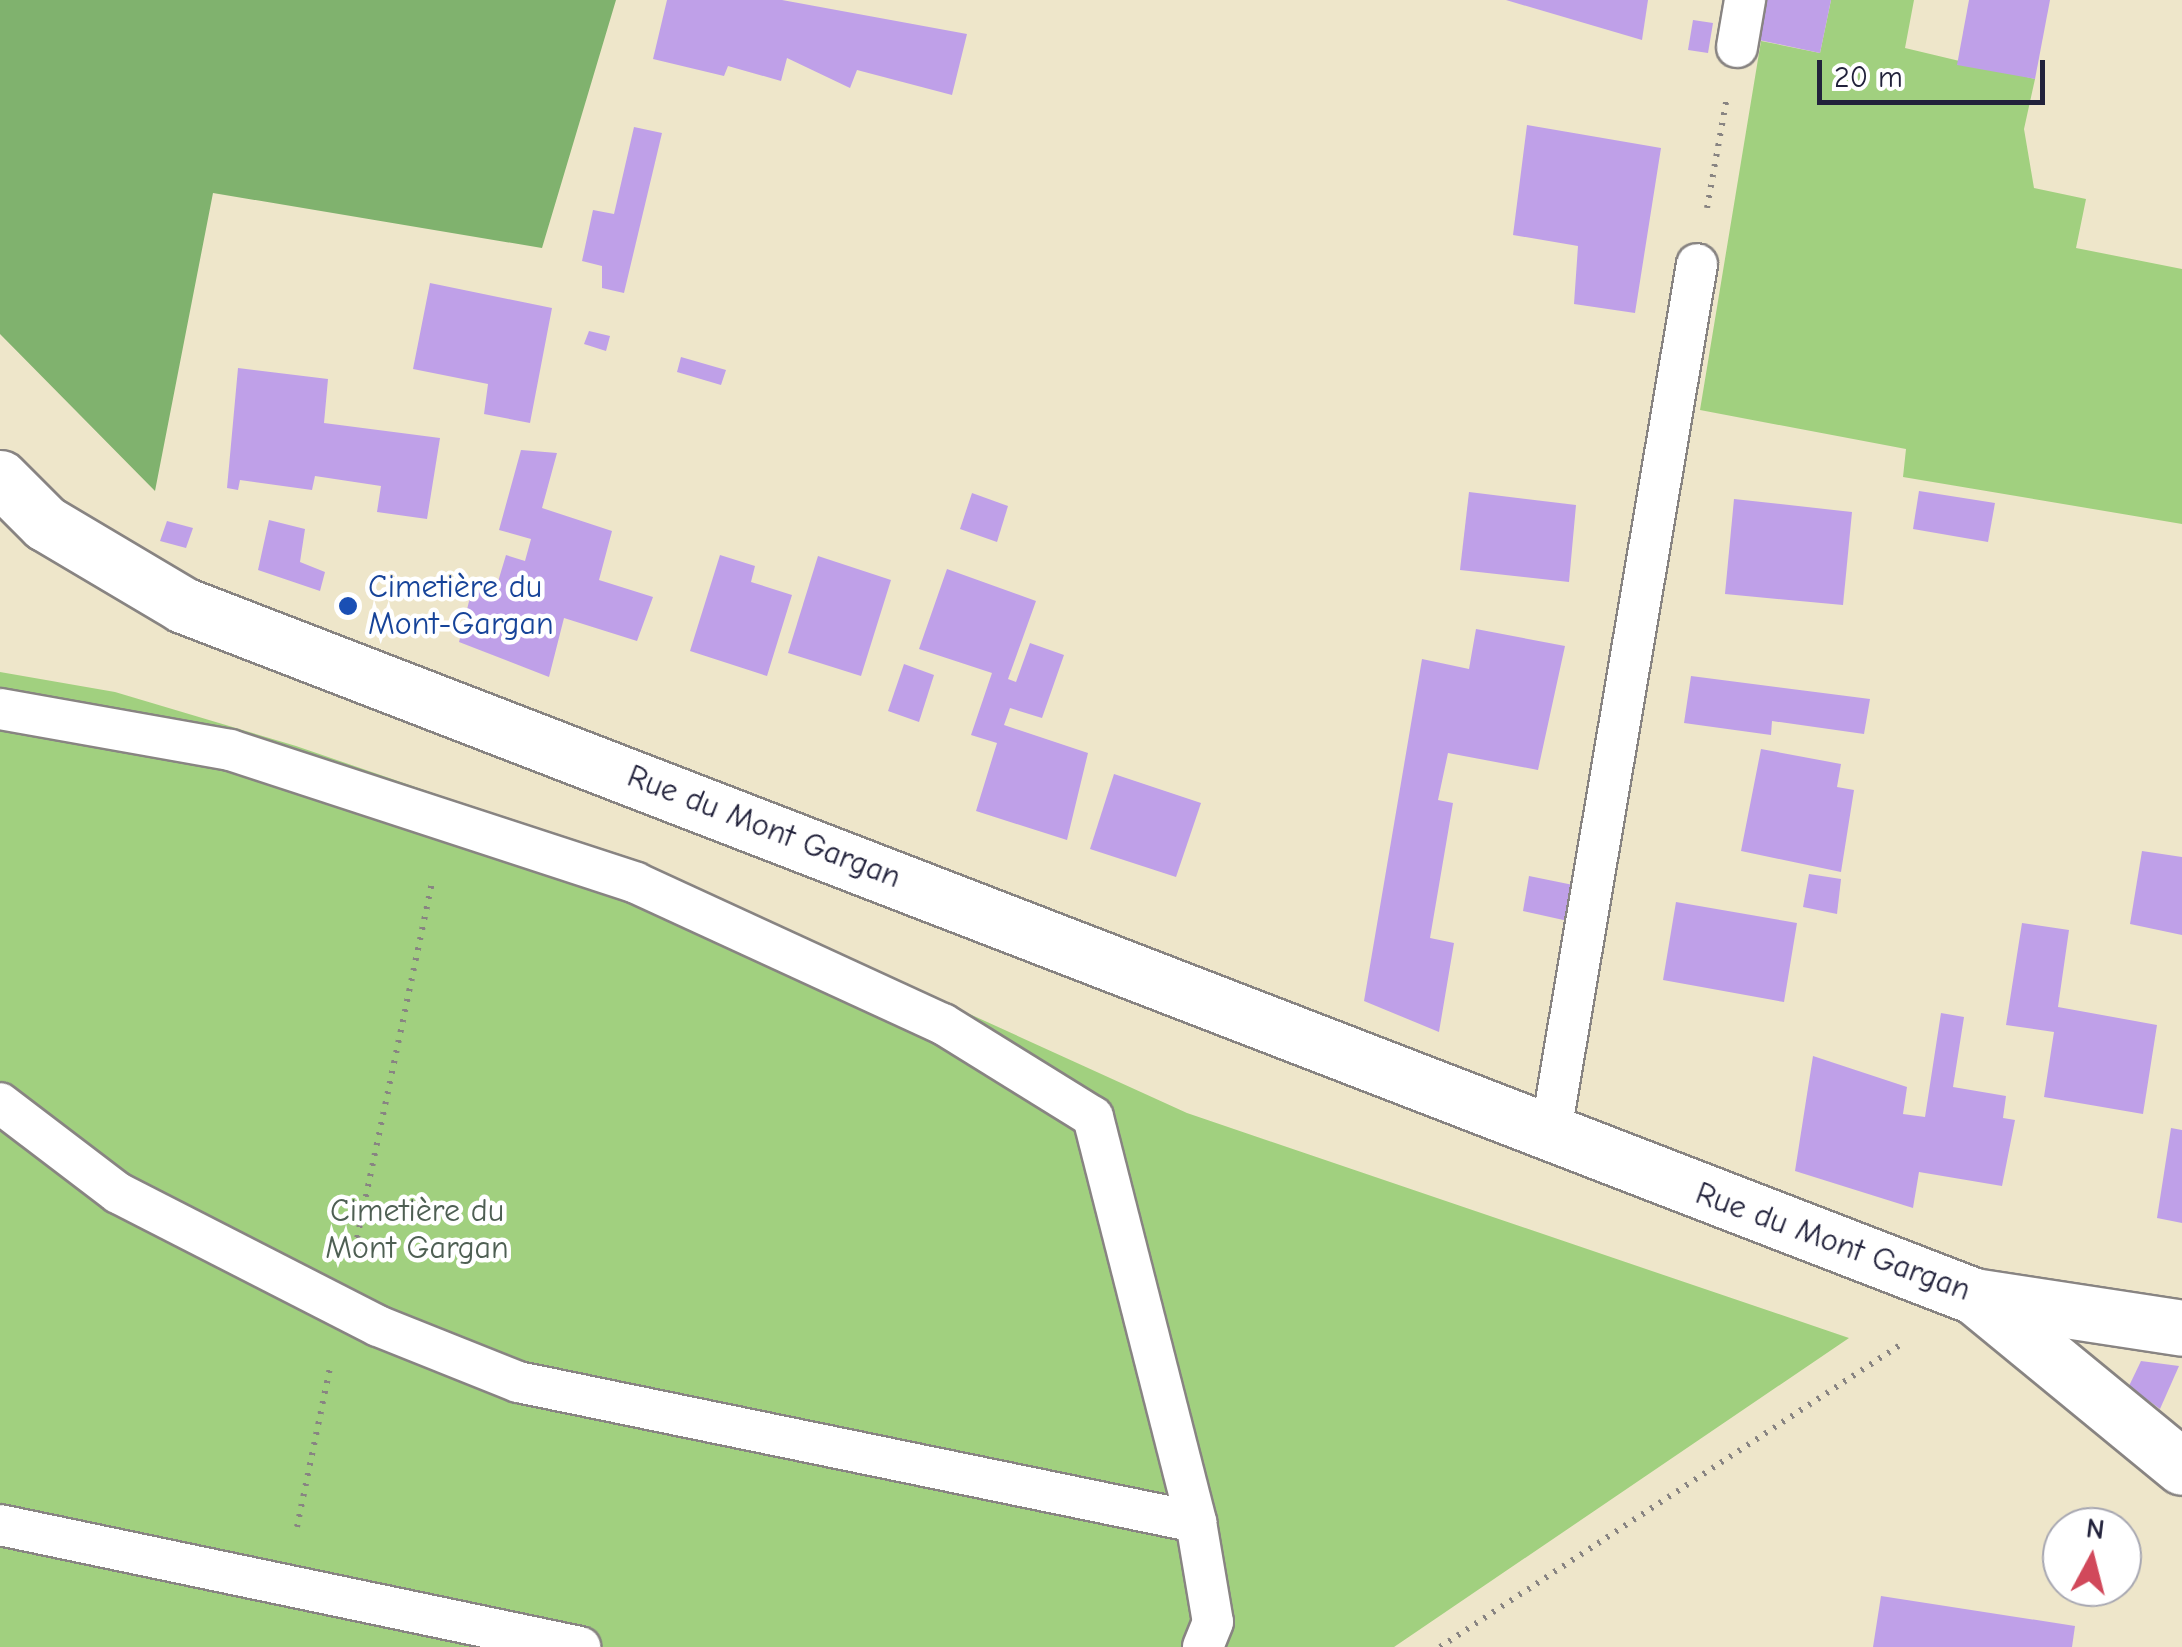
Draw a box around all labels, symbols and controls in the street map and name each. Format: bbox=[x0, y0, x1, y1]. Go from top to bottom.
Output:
scale bar bbox=[1822, 40, 2050, 102]
text: 20 m bbox=[1834, 60, 1903, 95]
place label: Cimetière du Mont-Gargan bbox=[368, 569, 554, 644]
marker: Cimetière du Mont-Gargan bbox=[337, 595, 359, 617]
street label: Rue du Mont Gargan bbox=[622, 757, 906, 897]
street label: Rue du Mont Gargan bbox=[1690, 1174, 1976, 1310]
park label: Cimetière du Mont Gargan bbox=[325, 1193, 509, 1268]
north arrow bbox=[2042, 1507, 2142, 1607]
text: N bbox=[2084, 1512, 2106, 1546]

